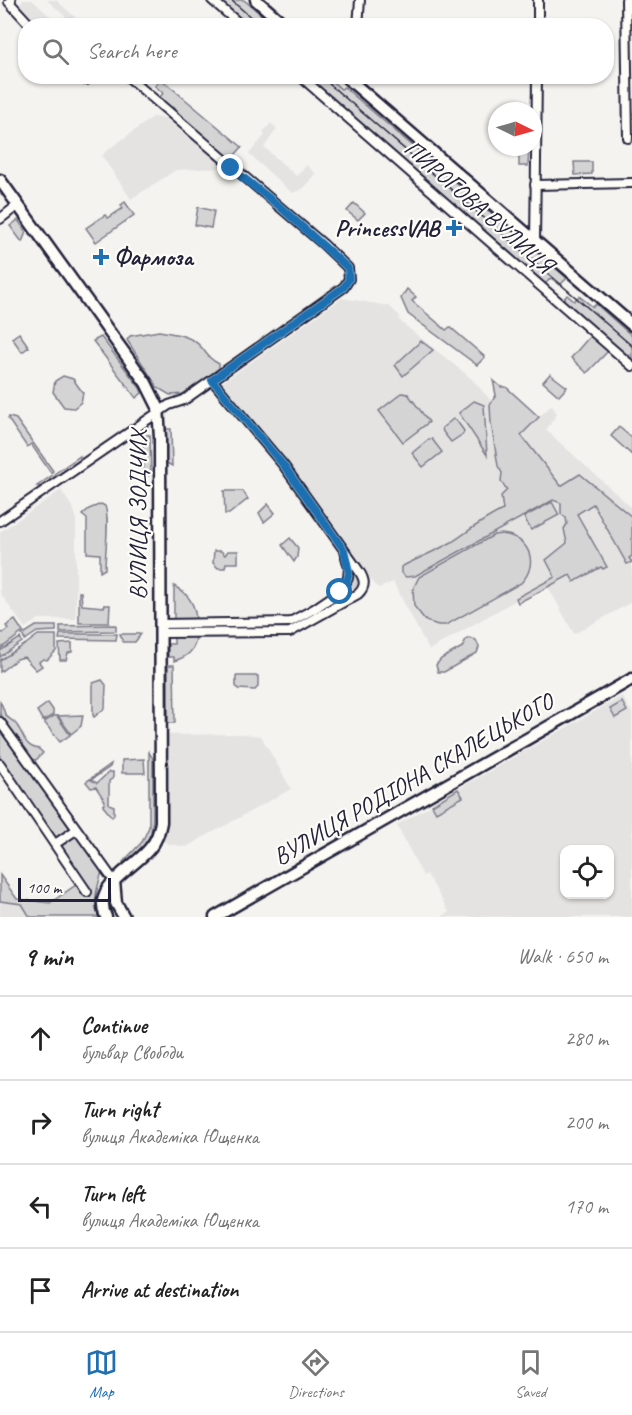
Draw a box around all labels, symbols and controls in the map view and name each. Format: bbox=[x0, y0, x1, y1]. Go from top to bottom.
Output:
search box bbox=[18, 18, 614, 84]
icon: search bbox=[39, 35, 72, 68]
text: Search here bbox=[87, 37, 177, 65]
north arrow bbox=[488, 102, 542, 156]
street label: ПИРОГОВА ВУЛИЦЯ bbox=[398, 133, 563, 282]
route end bbox=[217, 154, 243, 180]
place label: PrincessVAB bbox=[335, 213, 442, 243]
marker: PrincessVAB bbox=[445, 219, 463, 237]
place label: Фармоза bbox=[114, 242, 195, 272]
marker: Фармоза bbox=[92, 248, 110, 266]
street label: ВУЛИЦЯ ЗОДЧИХ bbox=[123, 427, 153, 600]
route start bbox=[326, 578, 352, 604]
street label: ВУЛИЦЯ РОДІОНА СКАЛЕЦЬКОГО bbox=[268, 685, 561, 872]
map controls bbox=[560, 845, 614, 899]
button: locate bbox=[560, 845, 614, 899]
scale bar bbox=[18, 875, 111, 902]
text: 100 m bbox=[27, 878, 61, 898]
text: 9 min bbox=[24, 940, 74, 973]
text: Walk · 650 m bbox=[518, 944, 608, 969]
text: Continue bbox=[81, 1012, 147, 1040]
icon: ahead bbox=[24, 1022, 57, 1055]
text: 280 m bbox=[565, 1026, 608, 1051]
text: бульвар Свободи bbox=[81, 1040, 183, 1065]
text: Turn right bbox=[81, 1096, 158, 1124]
icon: right bbox=[24, 1106, 57, 1139]
text: 200 m bbox=[565, 1110, 608, 1135]
text: вулиця Академіка Ющенка bbox=[81, 1124, 259, 1149]
text: Turn left bbox=[81, 1180, 145, 1208]
icon: left bbox=[24, 1190, 57, 1223]
text: 170 m bbox=[565, 1194, 608, 1219]
text: вулиця Академіка Ющенка bbox=[81, 1208, 259, 1233]
icon: arrive bbox=[24, 1274, 57, 1307]
text: Arrive at destination bbox=[81, 1276, 238, 1304]
tab: Map bbox=[85, 1346, 118, 1402]
tab: Directions bbox=[288, 1346, 344, 1402]
tab: Saved bbox=[514, 1346, 547, 1402]

